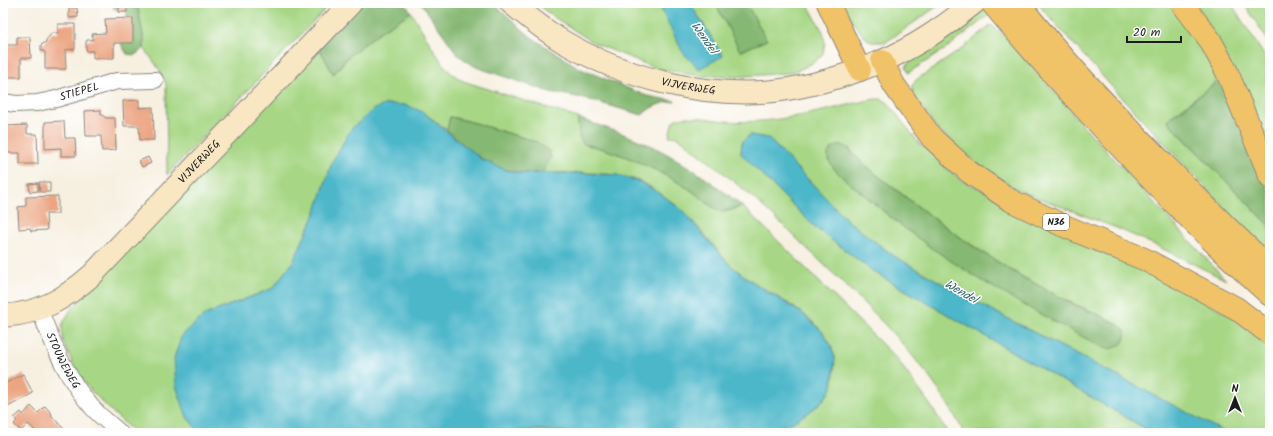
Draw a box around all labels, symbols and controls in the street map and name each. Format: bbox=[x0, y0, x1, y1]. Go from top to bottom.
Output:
water label: Wendel bbox=[686, 18, 723, 60]
scale bar bbox=[1127, 18, 1181, 44]
text: 20 m bbox=[1133, 23, 1161, 42]
street label: VIJVERWEG bbox=[659, 73, 717, 100]
street label: STIEPEL bbox=[58, 78, 101, 106]
street label: VIJVERWEG bbox=[174, 136, 225, 188]
road number: N36 bbox=[1043, 214, 1069, 230]
water label: Wendel bbox=[941, 275, 983, 310]
street label: STOUWEWEG bbox=[41, 330, 85, 393]
north arrow bbox=[1215, 378, 1255, 418]
text: N bbox=[1232, 380, 1239, 398]

